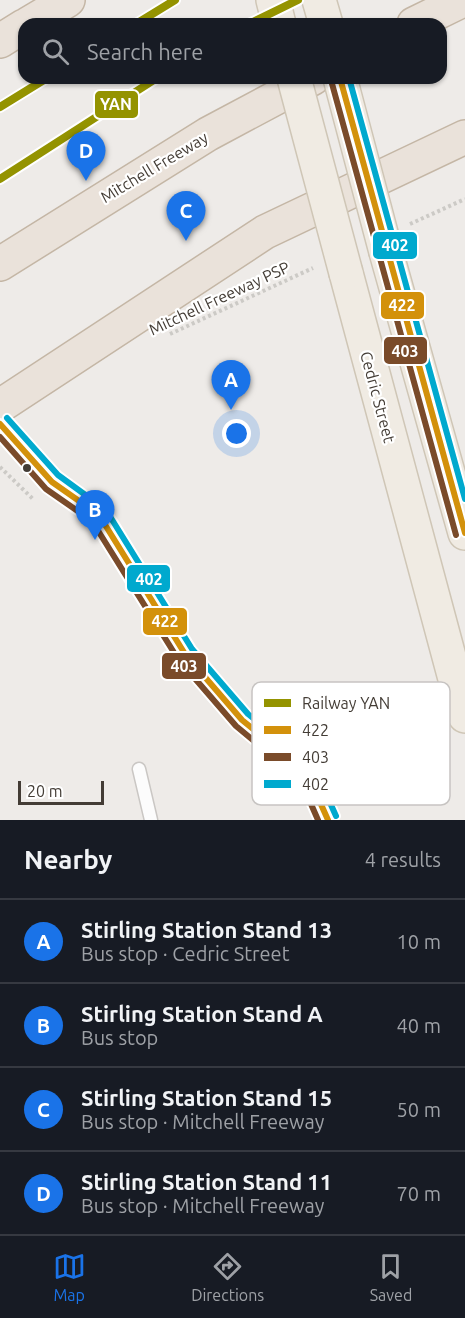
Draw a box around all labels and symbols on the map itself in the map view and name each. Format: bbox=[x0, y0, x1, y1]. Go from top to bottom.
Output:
line badge: YAN bbox=[94, 90, 139, 119]
text: YAN bbox=[100, 95, 132, 113]
street label: Mitchell Freeway bbox=[97, 128, 211, 206]
pin: D bbox=[66, 132, 106, 181]
pin: C bbox=[166, 192, 206, 241]
line badge: 402 bbox=[372, 231, 418, 260]
text: 402 bbox=[381, 236, 409, 254]
street label: Mitchell Freeway PSP bbox=[146, 258, 292, 338]
line badge: 422 bbox=[380, 291, 425, 320]
text: 422 bbox=[388, 296, 416, 314]
line badge: 403 bbox=[383, 336, 428, 365]
text: 403 bbox=[391, 342, 419, 360]
street label: Cedric Street bbox=[357, 349, 399, 445]
pin: A bbox=[212, 360, 250, 410]
your location bbox=[222, 419, 251, 448]
unlabelled marker bbox=[21, 462, 33, 474]
pin: B bbox=[76, 490, 115, 540]
line badge: 402 bbox=[126, 564, 171, 593]
text: 402 bbox=[135, 570, 163, 588]
line badge: 422 bbox=[142, 607, 188, 636]
text: 422 bbox=[151, 612, 179, 630]
line badge: 403 bbox=[161, 652, 207, 680]
text: 403 bbox=[170, 657, 198, 675]
legend bbox=[252, 682, 450, 805]
text: Railway YAN bbox=[302, 694, 390, 712]
text: 422 bbox=[302, 721, 329, 739]
text: 403 bbox=[302, 748, 329, 766]
text: 402 bbox=[302, 775, 329, 793]
scale bar bbox=[18, 778, 104, 806]

